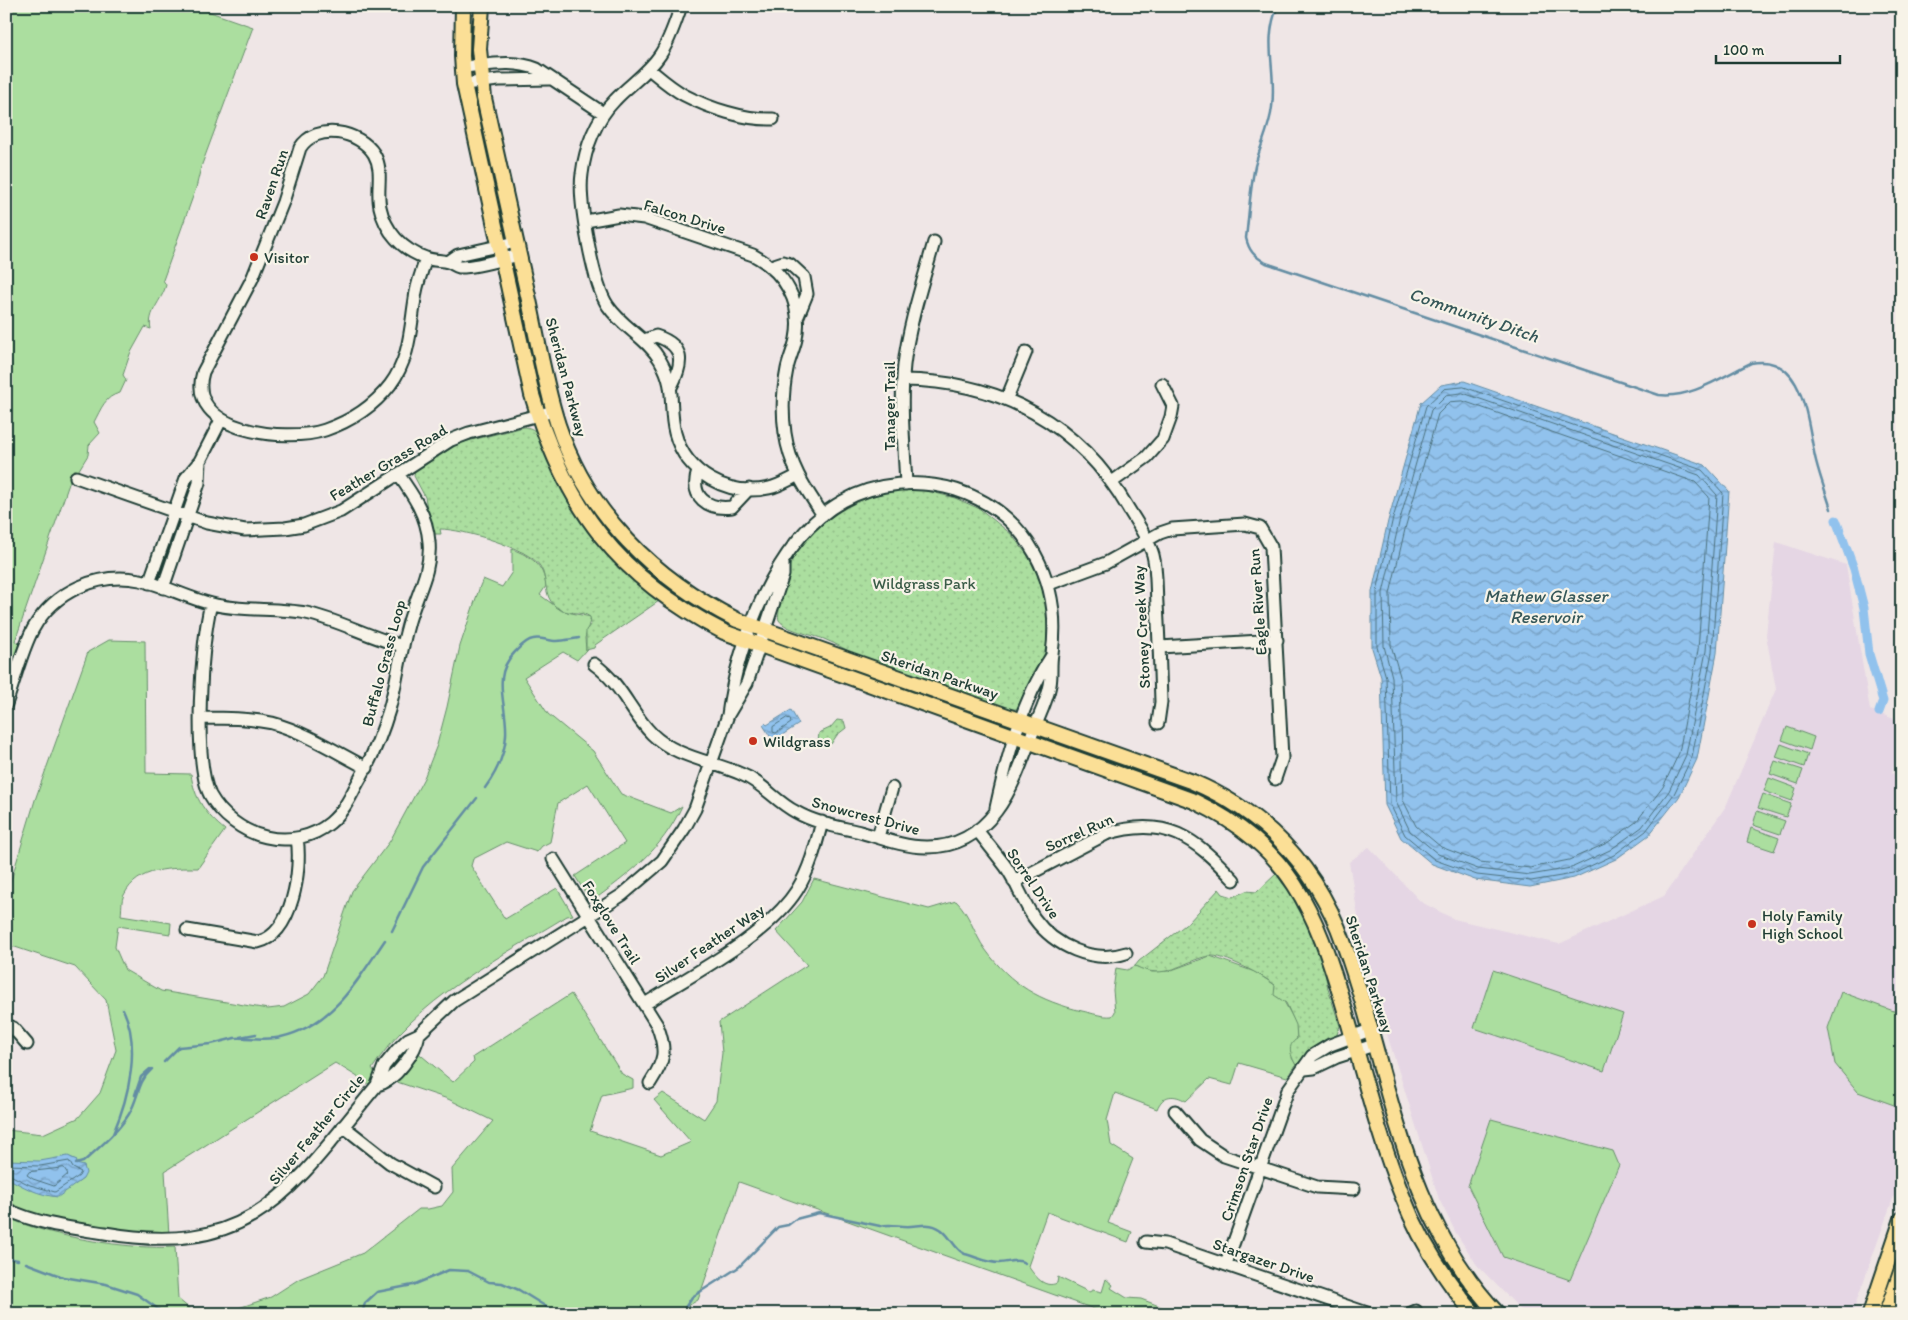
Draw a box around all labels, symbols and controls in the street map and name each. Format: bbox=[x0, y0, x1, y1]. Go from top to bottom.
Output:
scale bar bbox=[1716, 32, 1839, 64]
text: 100 m bbox=[1723, 41, 1765, 59]
street label: Raven Run bbox=[251, 147, 292, 222]
street label: Falcon Drive bbox=[642, 195, 728, 238]
place label: Visitor bbox=[264, 248, 310, 267]
marker: Visitor bbox=[248, 251, 260, 263]
water label: Community Ditch bbox=[1406, 283, 1542, 348]
street label: Sheridan Parkway bbox=[541, 315, 592, 439]
street label: Tanager Trail bbox=[880, 361, 899, 451]
street label: Feather Grass Road bbox=[326, 420, 451, 505]
street label: Eagle River Run bbox=[1244, 547, 1271, 656]
street label: Stoney Creek Way bbox=[1129, 565, 1154, 689]
park label: Wildgrass Park bbox=[872, 574, 976, 593]
water label: Mathew Glasser Reservoir bbox=[1485, 585, 1609, 628]
street label: Buffalo Grass Loop bbox=[357, 598, 410, 729]
street label: Sheridan Parkway bbox=[879, 646, 1001, 704]
place label: Wildgrass bbox=[763, 732, 831, 751]
marker: Wildgrass bbox=[747, 735, 759, 747]
street label: Snowcrest Drive bbox=[810, 792, 922, 839]
street label: Sorrel Run bbox=[1042, 809, 1116, 856]
street label: Sorrel Drive bbox=[1003, 844, 1064, 922]
street label: Foxglove Trail bbox=[578, 877, 645, 968]
street label: Silver Feather Way bbox=[651, 899, 768, 987]
place label: Holy Family High School bbox=[1762, 906, 1844, 943]
street label: Sheridan Parkway bbox=[1342, 913, 1398, 1036]
marker: Holy Family High School bbox=[1746, 918, 1758, 930]
street label: Silver Feather Circle bbox=[265, 1070, 368, 1189]
street label: Crimson Star Drive bbox=[1216, 1094, 1277, 1224]
street label: Stargazer Drive bbox=[1210, 1234, 1317, 1287]

